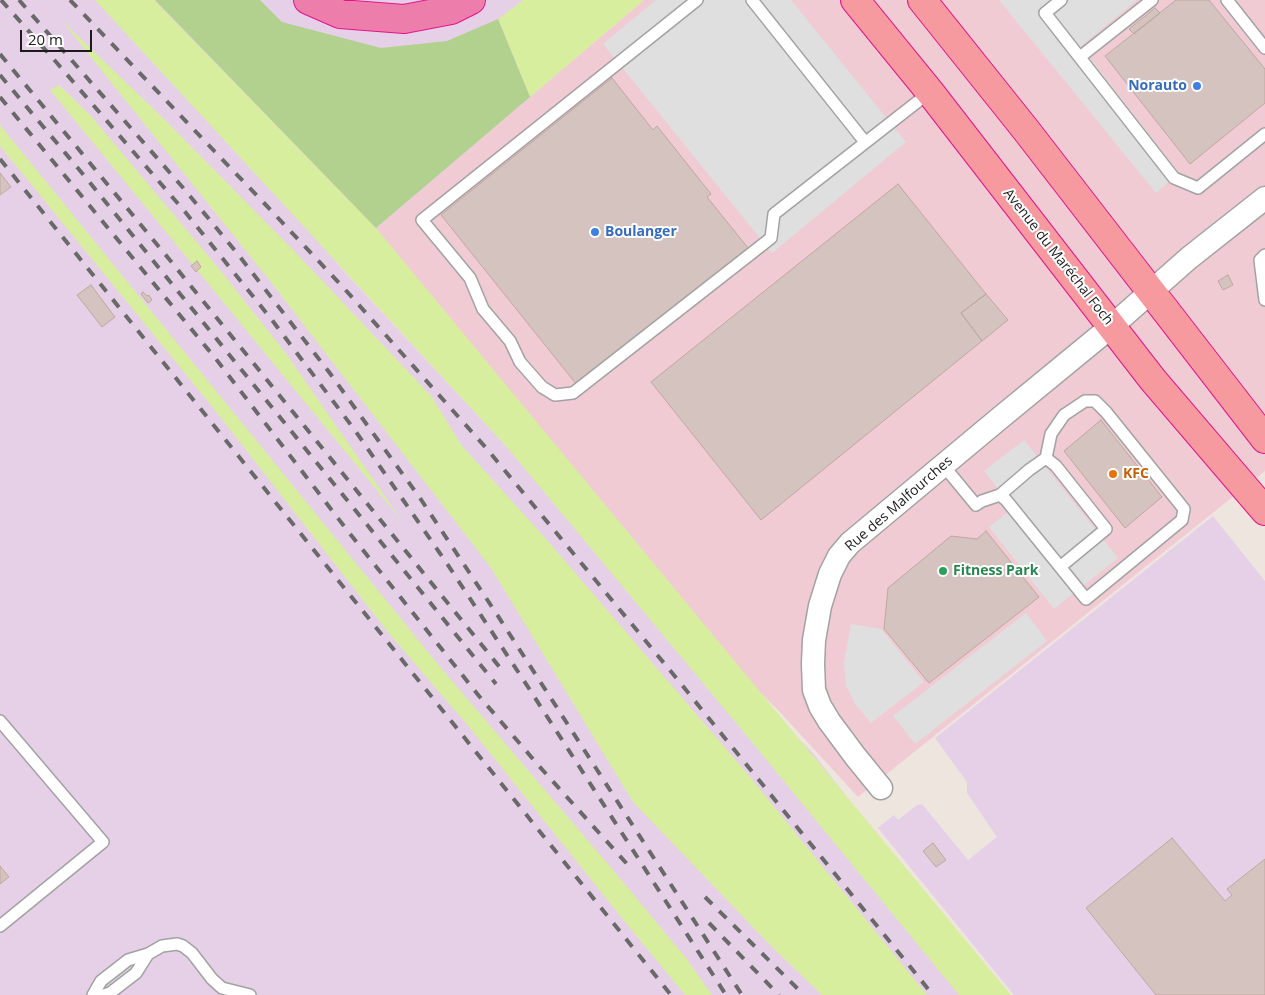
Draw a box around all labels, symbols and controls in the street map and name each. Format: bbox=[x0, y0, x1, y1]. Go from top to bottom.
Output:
scale bar bbox=[22, 20, 95, 52]
text: 20 m bbox=[28, 29, 63, 49]
place label: Norauto bbox=[1128, 78, 1187, 94]
marker: Norauto bbox=[1191, 80, 1203, 92]
street label: Avenue du Maréchal Foch bbox=[1000, 186, 1116, 328]
place label: Boulanger bbox=[605, 224, 677, 240]
marker: Boulanger bbox=[589, 226, 601, 238]
street label: Rue des Malfourches bbox=[842, 453, 956, 555]
place label: KFC bbox=[1123, 466, 1149, 482]
marker: KFC bbox=[1107, 468, 1119, 480]
place label: Fitness Park bbox=[953, 563, 1038, 579]
marker: Fitness Park bbox=[937, 565, 949, 577]

